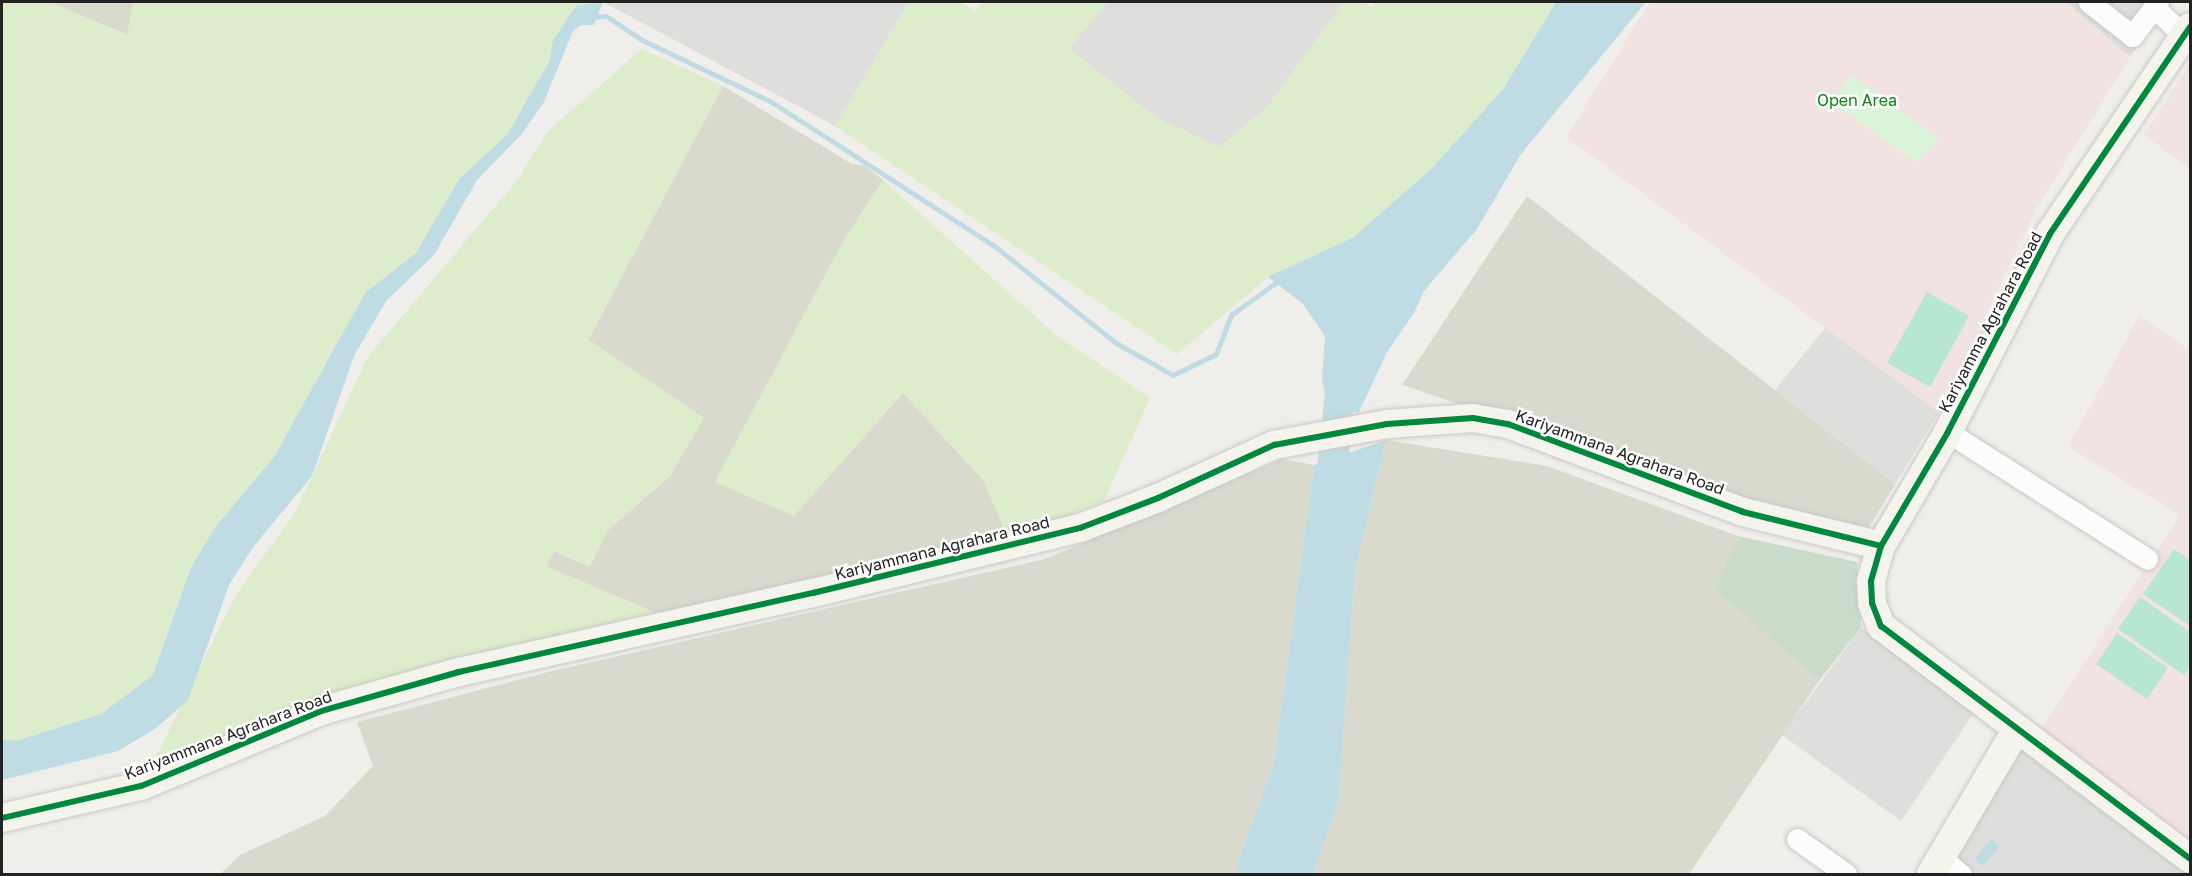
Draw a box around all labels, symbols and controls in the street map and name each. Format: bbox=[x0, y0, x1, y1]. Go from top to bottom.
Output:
park label: Open Area bbox=[1817, 90, 1897, 110]
street label: Kariyamma Agrahara Road bbox=[1934, 228, 2046, 416]
street label: Kariyammana Agrahara Road bbox=[1513, 405, 1727, 499]
street label: Kariyammana Agrahara Road bbox=[832, 512, 1052, 584]
street label: Kariyammana Agrahara Road bbox=[121, 686, 335, 784]

